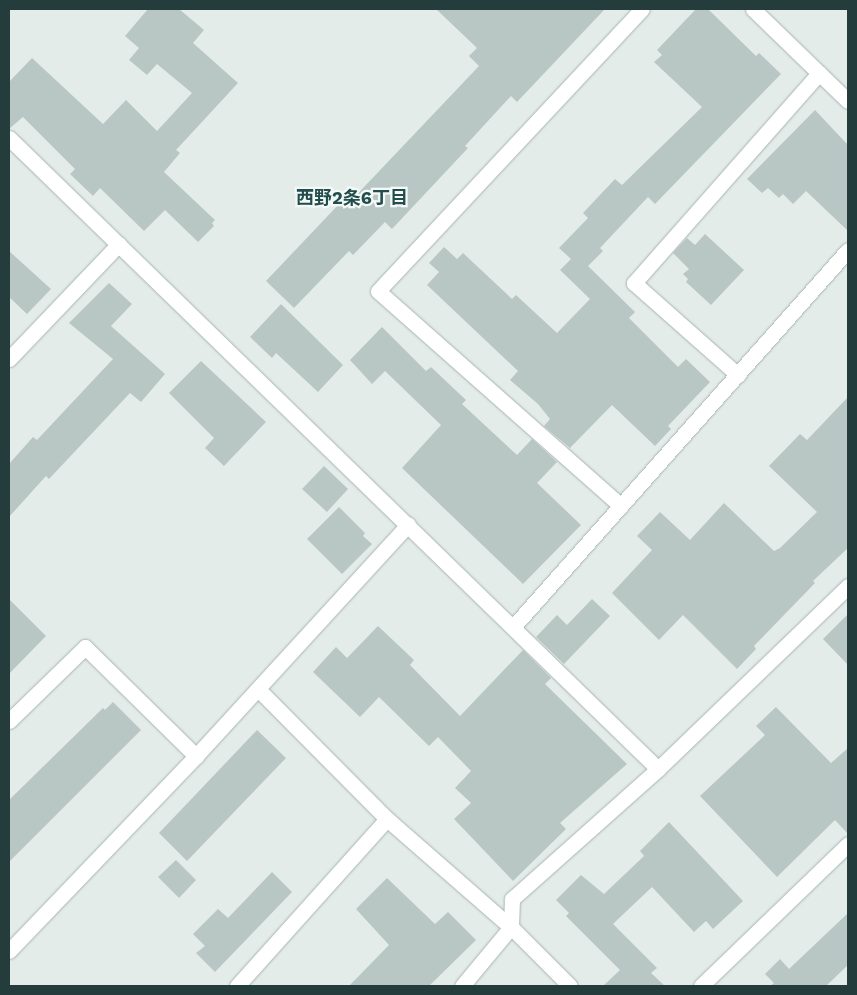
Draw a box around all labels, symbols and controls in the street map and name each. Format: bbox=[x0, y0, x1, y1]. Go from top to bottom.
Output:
district label: 西野2条6丁目 bbox=[296, 187, 408, 209]

